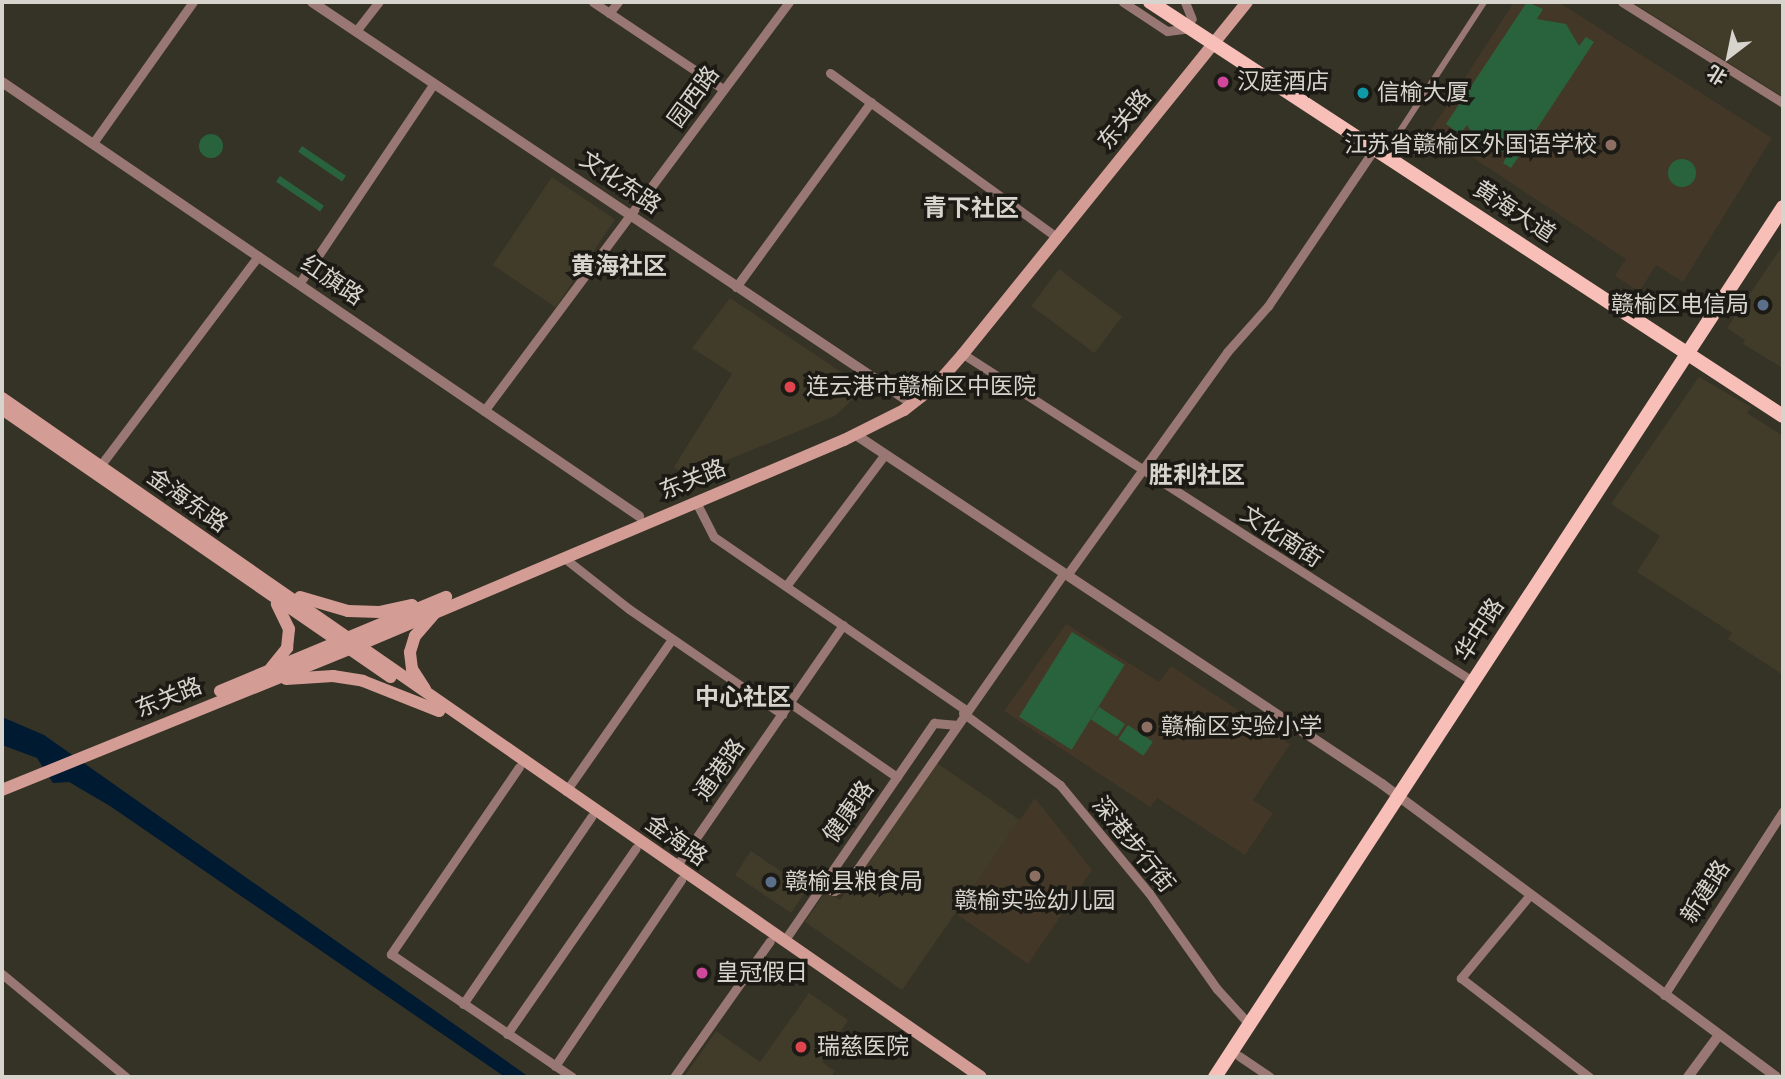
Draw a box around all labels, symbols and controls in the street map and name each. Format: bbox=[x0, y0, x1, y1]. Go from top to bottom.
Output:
north arrow bbox=[1694, 21, 1764, 91]
text: 北 bbox=[1702, 58, 1733, 91]
street label: 园西路 bbox=[663, 61, 725, 133]
place label: 汉庭酒店 bbox=[1237, 68, 1329, 96]
marker: 汉庭酒店 bbox=[1215, 74, 1231, 90]
place label: 信榆大厦 bbox=[1377, 79, 1469, 107]
street label: 东关路 bbox=[1093, 85, 1157, 155]
marker: 信榆大厦 bbox=[1355, 85, 1371, 101]
place label: 江苏省赣榆区外国语学校 bbox=[1344, 131, 1597, 159]
marker: 江苏省赣榆区外国语学校 bbox=[1603, 137, 1619, 153]
street label: 文化东路 bbox=[574, 146, 666, 220]
street label: 黄海大道 bbox=[1468, 175, 1560, 249]
district label: 青下社区 bbox=[923, 195, 1019, 223]
street label: 红旗路 bbox=[296, 250, 368, 312]
district label: 黄海社区 bbox=[571, 253, 667, 281]
place label: 赣榆区电信局 bbox=[1611, 291, 1749, 319]
marker: 赣榆区电信局 bbox=[1755, 297, 1771, 313]
place label: 连云港市赣榆区中医院 bbox=[806, 373, 1036, 401]
marker: 连云港市赣榆区中医院 bbox=[780, 377, 800, 397]
street label: 东关路 bbox=[656, 454, 730, 506]
district label: 胜利社区 bbox=[1149, 462, 1245, 490]
street label: 金海东路 bbox=[141, 463, 233, 539]
street label: 文化南街 bbox=[1235, 500, 1327, 574]
street label: 华中路 bbox=[1450, 594, 1510, 666]
street label: 东关路 bbox=[132, 672, 206, 724]
district label: 中心社区 bbox=[695, 684, 791, 712]
place label: 赣榆区实验小学 bbox=[1161, 713, 1322, 741]
marker: 赣榆区实验小学 bbox=[1139, 719, 1155, 735]
street label: 通港路 bbox=[689, 734, 751, 806]
street label: 健康路 bbox=[818, 776, 880, 848]
street label: 深港步行街 bbox=[1086, 792, 1180, 898]
street label: 金海路 bbox=[640, 810, 712, 872]
street label: 新建路 bbox=[1676, 856, 1736, 928]
place label: 赣榆县粮食局 bbox=[785, 868, 923, 896]
marker: 赣榆实验幼儿园 bbox=[1027, 868, 1043, 884]
marker: 赣榆县粮食局 bbox=[763, 874, 779, 890]
place label: 赣榆实验幼儿园 bbox=[955, 887, 1115, 915]
place label: 皇冠假日 bbox=[716, 959, 808, 987]
marker: 皇冠假日 bbox=[694, 965, 710, 981]
place label: 瑞慈医院 bbox=[817, 1033, 909, 1061]
marker: 瑞慈医院 bbox=[791, 1037, 811, 1057]

